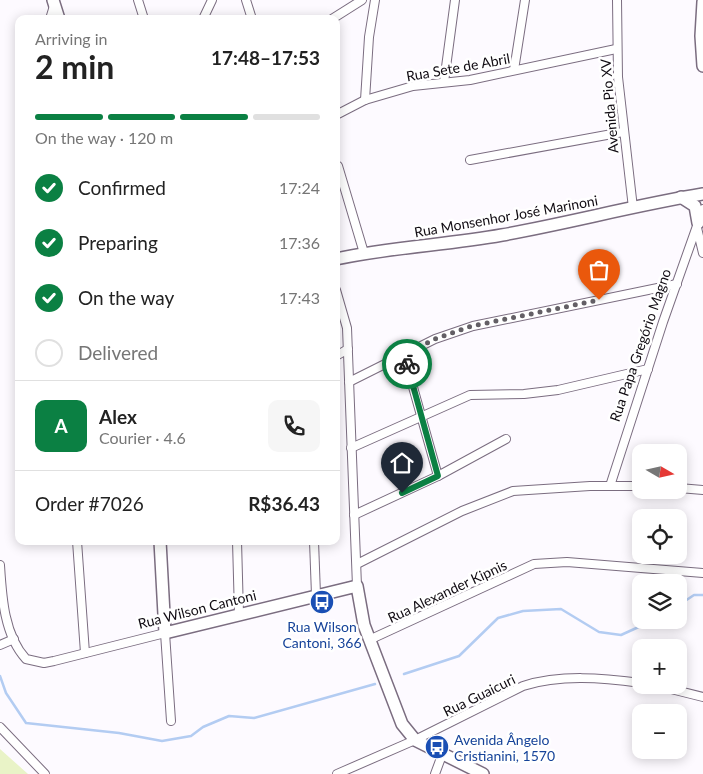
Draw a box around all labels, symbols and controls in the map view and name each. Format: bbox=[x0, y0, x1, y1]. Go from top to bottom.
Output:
text: Arriving in bbox=[35, 29, 108, 48]
text: 17:48–17:53 bbox=[211, 46, 320, 69]
text: 2 min bbox=[35, 47, 114, 86]
street label: Rua Sete de Abril bbox=[405, 50, 511, 84]
street label: Avenida Pio XV bbox=[596, 58, 622, 154]
text: On the way · 120 m bbox=[35, 128, 173, 147]
icon: check bbox=[35, 174, 63, 202]
text: Confirmed bbox=[78, 176, 166, 199]
text: 17:24 bbox=[279, 178, 320, 197]
street label: Rua Monsenhor José Marinoni bbox=[413, 191, 599, 241]
icon: check bbox=[35, 229, 63, 257]
text: Preparing bbox=[78, 231, 158, 254]
text: 17:36 bbox=[279, 233, 320, 252]
pin bbox=[578, 249, 620, 300]
icon: bag bbox=[585, 256, 613, 284]
street label: Rua Papa Gregório Magno bbox=[606, 266, 674, 424]
icon: check bbox=[35, 284, 63, 312]
text: On the way bbox=[78, 286, 174, 309]
text: 17:43 bbox=[279, 288, 320, 307]
courier bbox=[382, 339, 432, 389]
text: Delivered bbox=[78, 341, 158, 364]
icon: bike bbox=[393, 350, 421, 378]
button: phone bbox=[268, 400, 320, 452]
text: Alex bbox=[99, 405, 137, 428]
text: A bbox=[54, 414, 68, 437]
text: Courier · 4.6 bbox=[99, 428, 186, 447]
pin bbox=[381, 442, 423, 493]
north arrow bbox=[632, 444, 688, 499]
map controls bbox=[632, 444, 687, 759]
icon: home bbox=[388, 449, 416, 477]
text: Order #7026 bbox=[35, 492, 144, 515]
text: R$36.43 bbox=[248, 492, 320, 515]
button: locate bbox=[632, 509, 687, 564]
street label: Rua Alexander Kipnis bbox=[385, 556, 509, 626]
button: layers bbox=[632, 574, 687, 629]
street label: Rua Wilson Cantoni bbox=[136, 586, 258, 632]
bus stop icon: Rua Wilson Cantoni, 366 bbox=[309, 589, 335, 615]
place label: Rua Wilson Cantoni, 366 bbox=[282, 618, 362, 651]
button: + bbox=[632, 639, 687, 694]
street label: Rua Guaicuri bbox=[440, 670, 518, 720]
button: − bbox=[632, 704, 687, 759]
place label: Avenida Ângelo Cristianini, 1570 bbox=[454, 731, 555, 764]
bus stop icon: Avenida Ângelo Cristianini, 1570 bbox=[424, 734, 450, 760]

